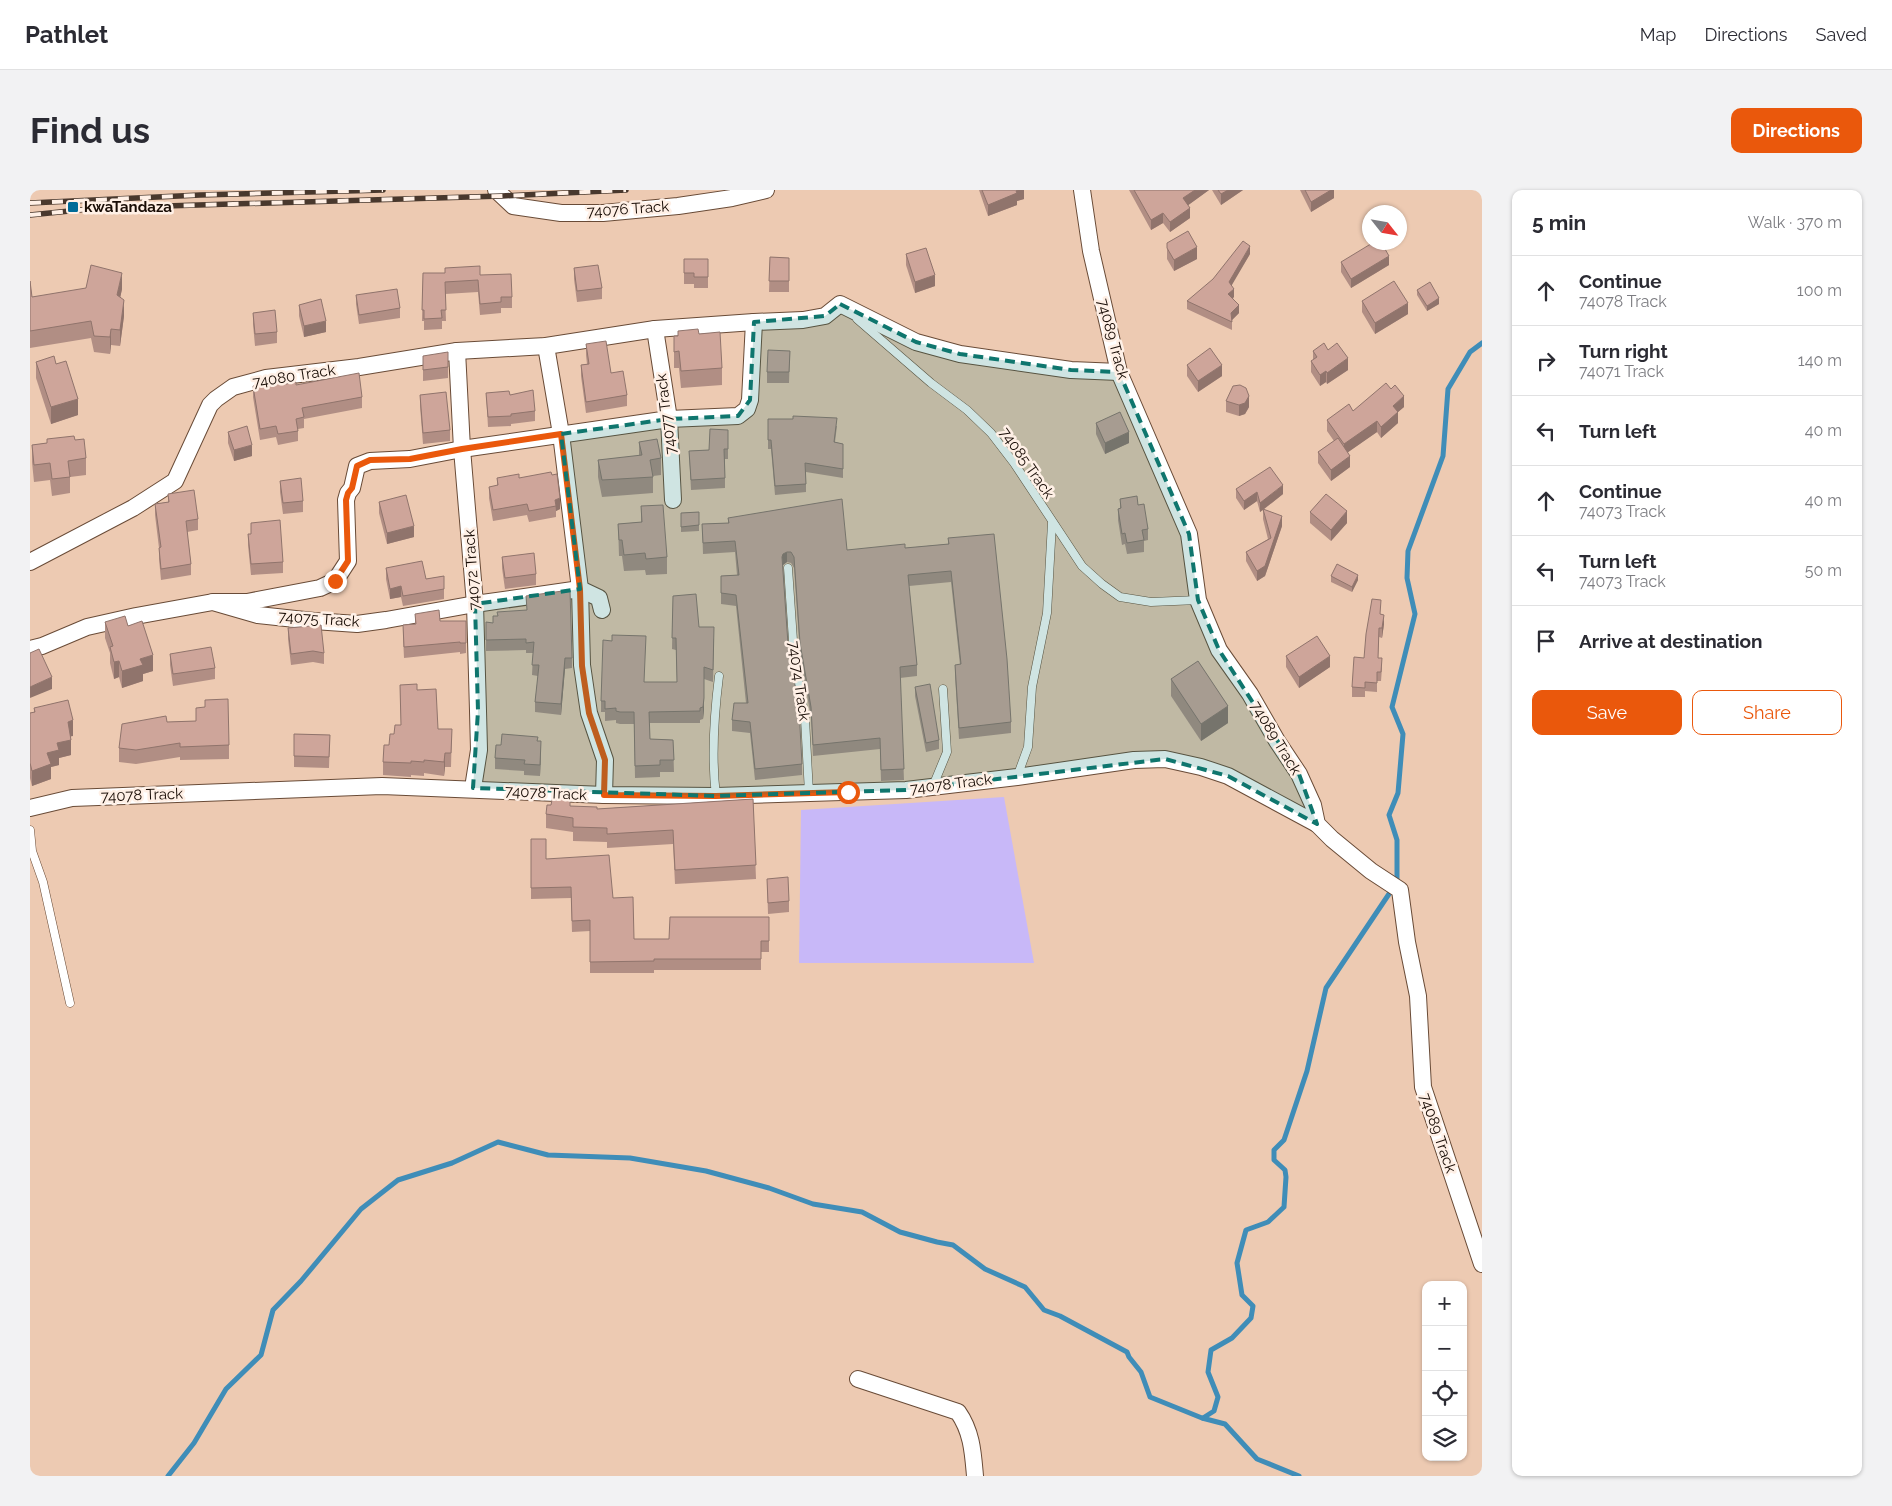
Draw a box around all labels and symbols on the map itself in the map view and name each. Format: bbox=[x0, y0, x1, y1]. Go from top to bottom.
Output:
street label: 74076 Track bbox=[586, 197, 670, 221]
place label: kwaTandaza bbox=[84, 198, 172, 216]
marker: kwaTandaza bbox=[66, 200, 80, 214]
north arrow bbox=[1362, 205, 1407, 250]
street label: 74089 Track bbox=[1094, 297, 1132, 382]
street label: 74080 Track bbox=[251, 361, 337, 391]
street label: 74077 Track bbox=[652, 372, 680, 455]
street label: 74085 Track bbox=[996, 424, 1058, 502]
street label: 74072 Track bbox=[460, 529, 484, 611]
route end bbox=[324, 570, 347, 593]
street label: 74075 Track bbox=[278, 607, 360, 631]
street label: 74074 Track bbox=[784, 640, 814, 722]
street label: 74089 Track bbox=[1247, 698, 1305, 778]
street label: 74078 Track bbox=[909, 770, 993, 798]
route start bbox=[837, 781, 860, 804]
street label: 74078 Track bbox=[504, 782, 588, 804]
street label: 74078 Track bbox=[101, 785, 183, 805]
street label: 74089 Track bbox=[1416, 1091, 1460, 1175]

